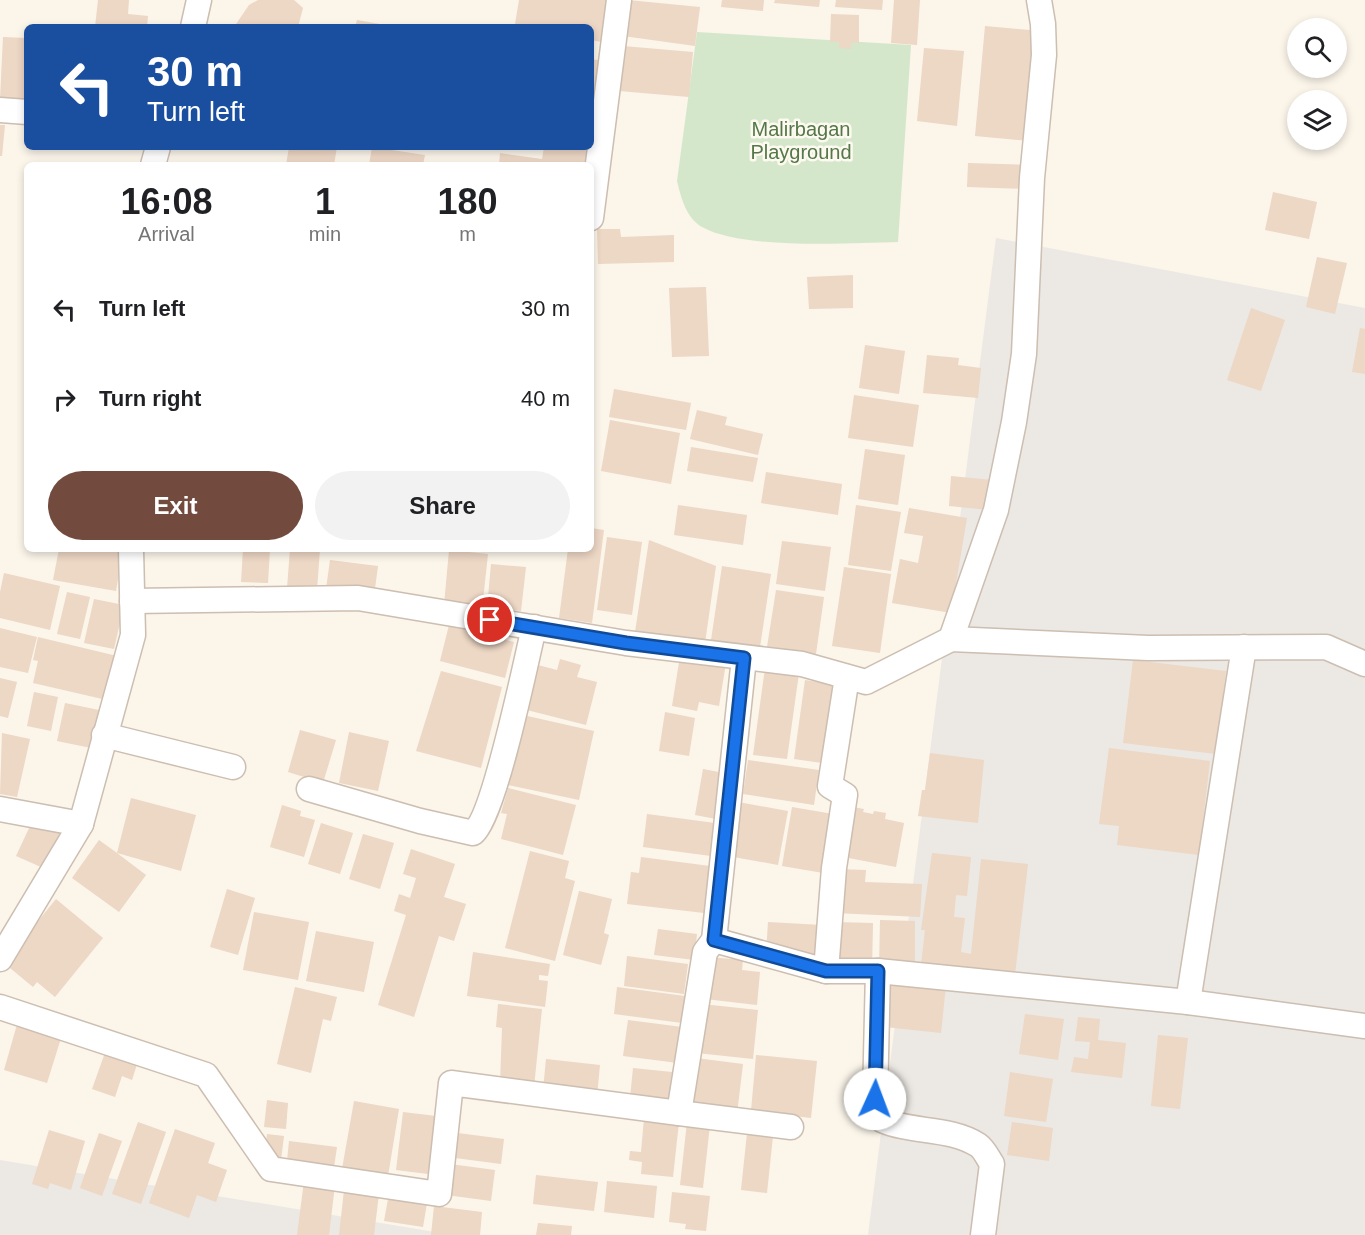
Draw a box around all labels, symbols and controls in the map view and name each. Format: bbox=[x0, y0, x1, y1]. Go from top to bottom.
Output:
map controls bbox=[1287, 18, 1347, 150]
button: search bbox=[1287, 18, 1347, 78]
icon: left bbox=[48, 48, 126, 126]
text: 30 m bbox=[147, 48, 243, 95]
button: layers bbox=[1287, 90, 1347, 150]
text: Turn left bbox=[147, 97, 245, 127]
park label: Malirbagan Playground bbox=[750, 118, 852, 163]
text: 16:08 bbox=[120, 181, 212, 222]
text: 1 bbox=[315, 181, 335, 222]
text: 180 bbox=[437, 181, 498, 222]
text: Arrival bbox=[138, 223, 195, 245]
text: min bbox=[309, 223, 341, 245]
text: m bbox=[459, 223, 476, 245]
icon: left bbox=[48, 293, 81, 326]
text: Turn left bbox=[99, 296, 185, 321]
text: 30 m bbox=[521, 296, 570, 321]
icon: right bbox=[48, 383, 81, 416]
text: Turn right bbox=[99, 386, 201, 411]
text: 40 m bbox=[521, 386, 570, 411]
button: Exit bbox=[48, 471, 303, 540]
button: Share bbox=[315, 471, 570, 540]
pin bbox=[464, 594, 515, 645]
icon: arrive bbox=[473, 603, 506, 636]
position arrow bbox=[843, 1067, 907, 1131]

